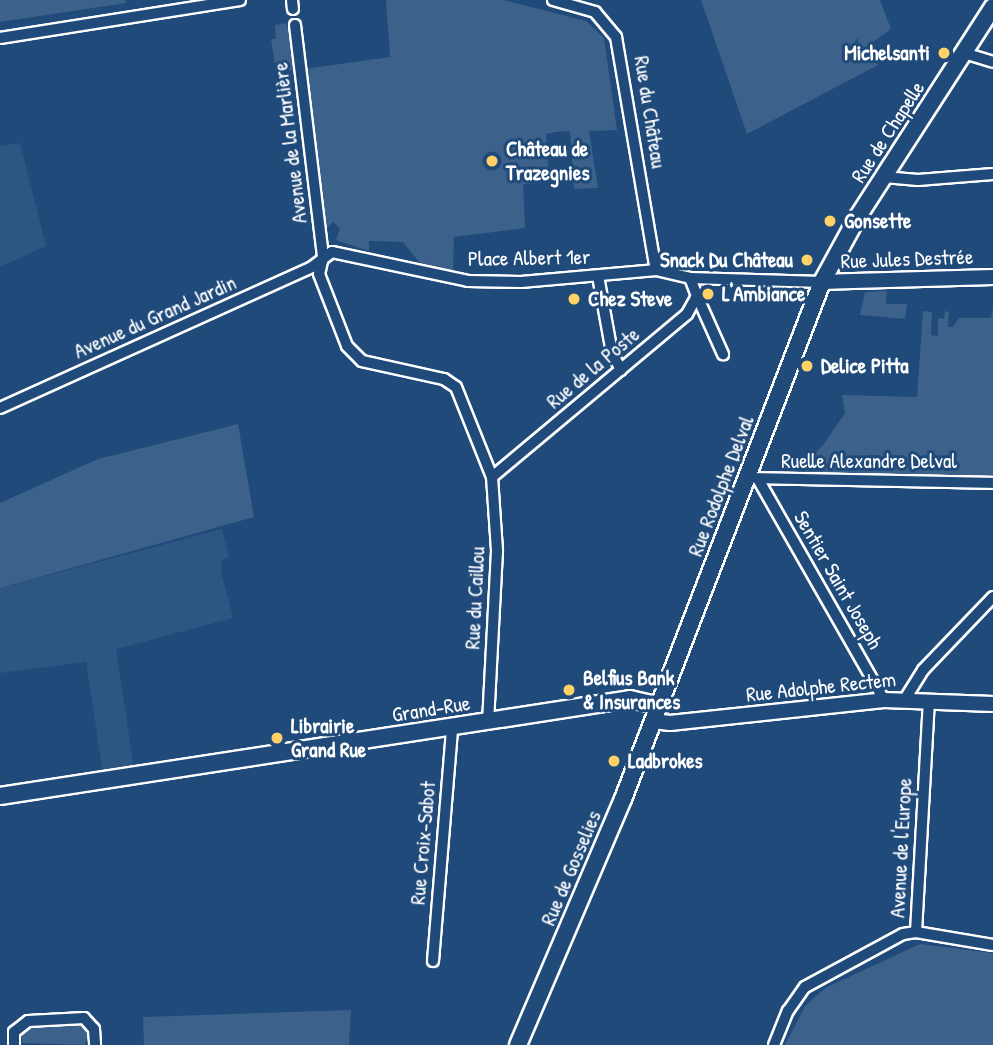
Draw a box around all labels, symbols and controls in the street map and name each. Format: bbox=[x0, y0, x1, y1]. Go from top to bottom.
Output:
place label: Michelsanti bbox=[844, 40, 930, 66]
marker: Michelsanti bbox=[936, 45, 952, 61]
street label: Rue du Château bbox=[629, 54, 671, 170]
street label: Avenue de la Marlière bbox=[268, 61, 312, 225]
street label: Rue de Chapelle bbox=[846, 77, 930, 187]
place label: Château de Trazegnies bbox=[506, 136, 589, 186]
marker: Château de Trazegnies bbox=[484, 153, 500, 169]
place label: Gonsette bbox=[844, 208, 911, 234]
marker: Gonsette bbox=[822, 213, 838, 229]
street label: Place Albert 1er bbox=[468, 244, 590, 272]
street label: Rue Jules Destrée bbox=[840, 244, 974, 274]
place label: Snack Du Château bbox=[660, 247, 793, 273]
marker: Snack Du Château bbox=[799, 252, 815, 268]
street label: Avenue du Grand Jardin bbox=[70, 270, 240, 364]
place label: L'Ambiance bbox=[722, 281, 805, 307]
place label: Chez Steve bbox=[588, 286, 672, 312]
marker: L'Ambiance bbox=[700, 286, 716, 302]
marker: Chez Steve bbox=[566, 291, 582, 307]
street label: Rue de la Poste bbox=[541, 322, 645, 414]
place label: Delice Pitta bbox=[821, 353, 908, 379]
marker: Delice Pitta bbox=[799, 358, 815, 374]
street label: Rue Rodolphe Delval bbox=[683, 412, 759, 560]
street label: Ruelle Alexandre Delval bbox=[781, 448, 957, 474]
street label: Sentier Saint Joseph bbox=[788, 506, 888, 654]
street label: Rue du Caillou bbox=[460, 546, 490, 650]
place label: Belfius Bank & Insurances bbox=[583, 665, 680, 715]
street label: Rue Adolphe Rectem bbox=[745, 667, 897, 707]
marker: Belfius Bank & Insurances bbox=[561, 682, 577, 698]
street label: Grand-Rue bbox=[390, 690, 472, 728]
place label: Librairie Grand Rue bbox=[291, 713, 366, 763]
marker: Librairie Grand Rue bbox=[269, 730, 285, 746]
place label: Ladbrokes bbox=[628, 748, 703, 774]
marker: Ladbrokes bbox=[606, 753, 622, 769]
street label: Avenue de l'Europe bbox=[885, 777, 917, 919]
street label: Rue Croix-Sabot bbox=[405, 780, 441, 906]
street label: Rue de Gosselies bbox=[536, 807, 606, 929]

